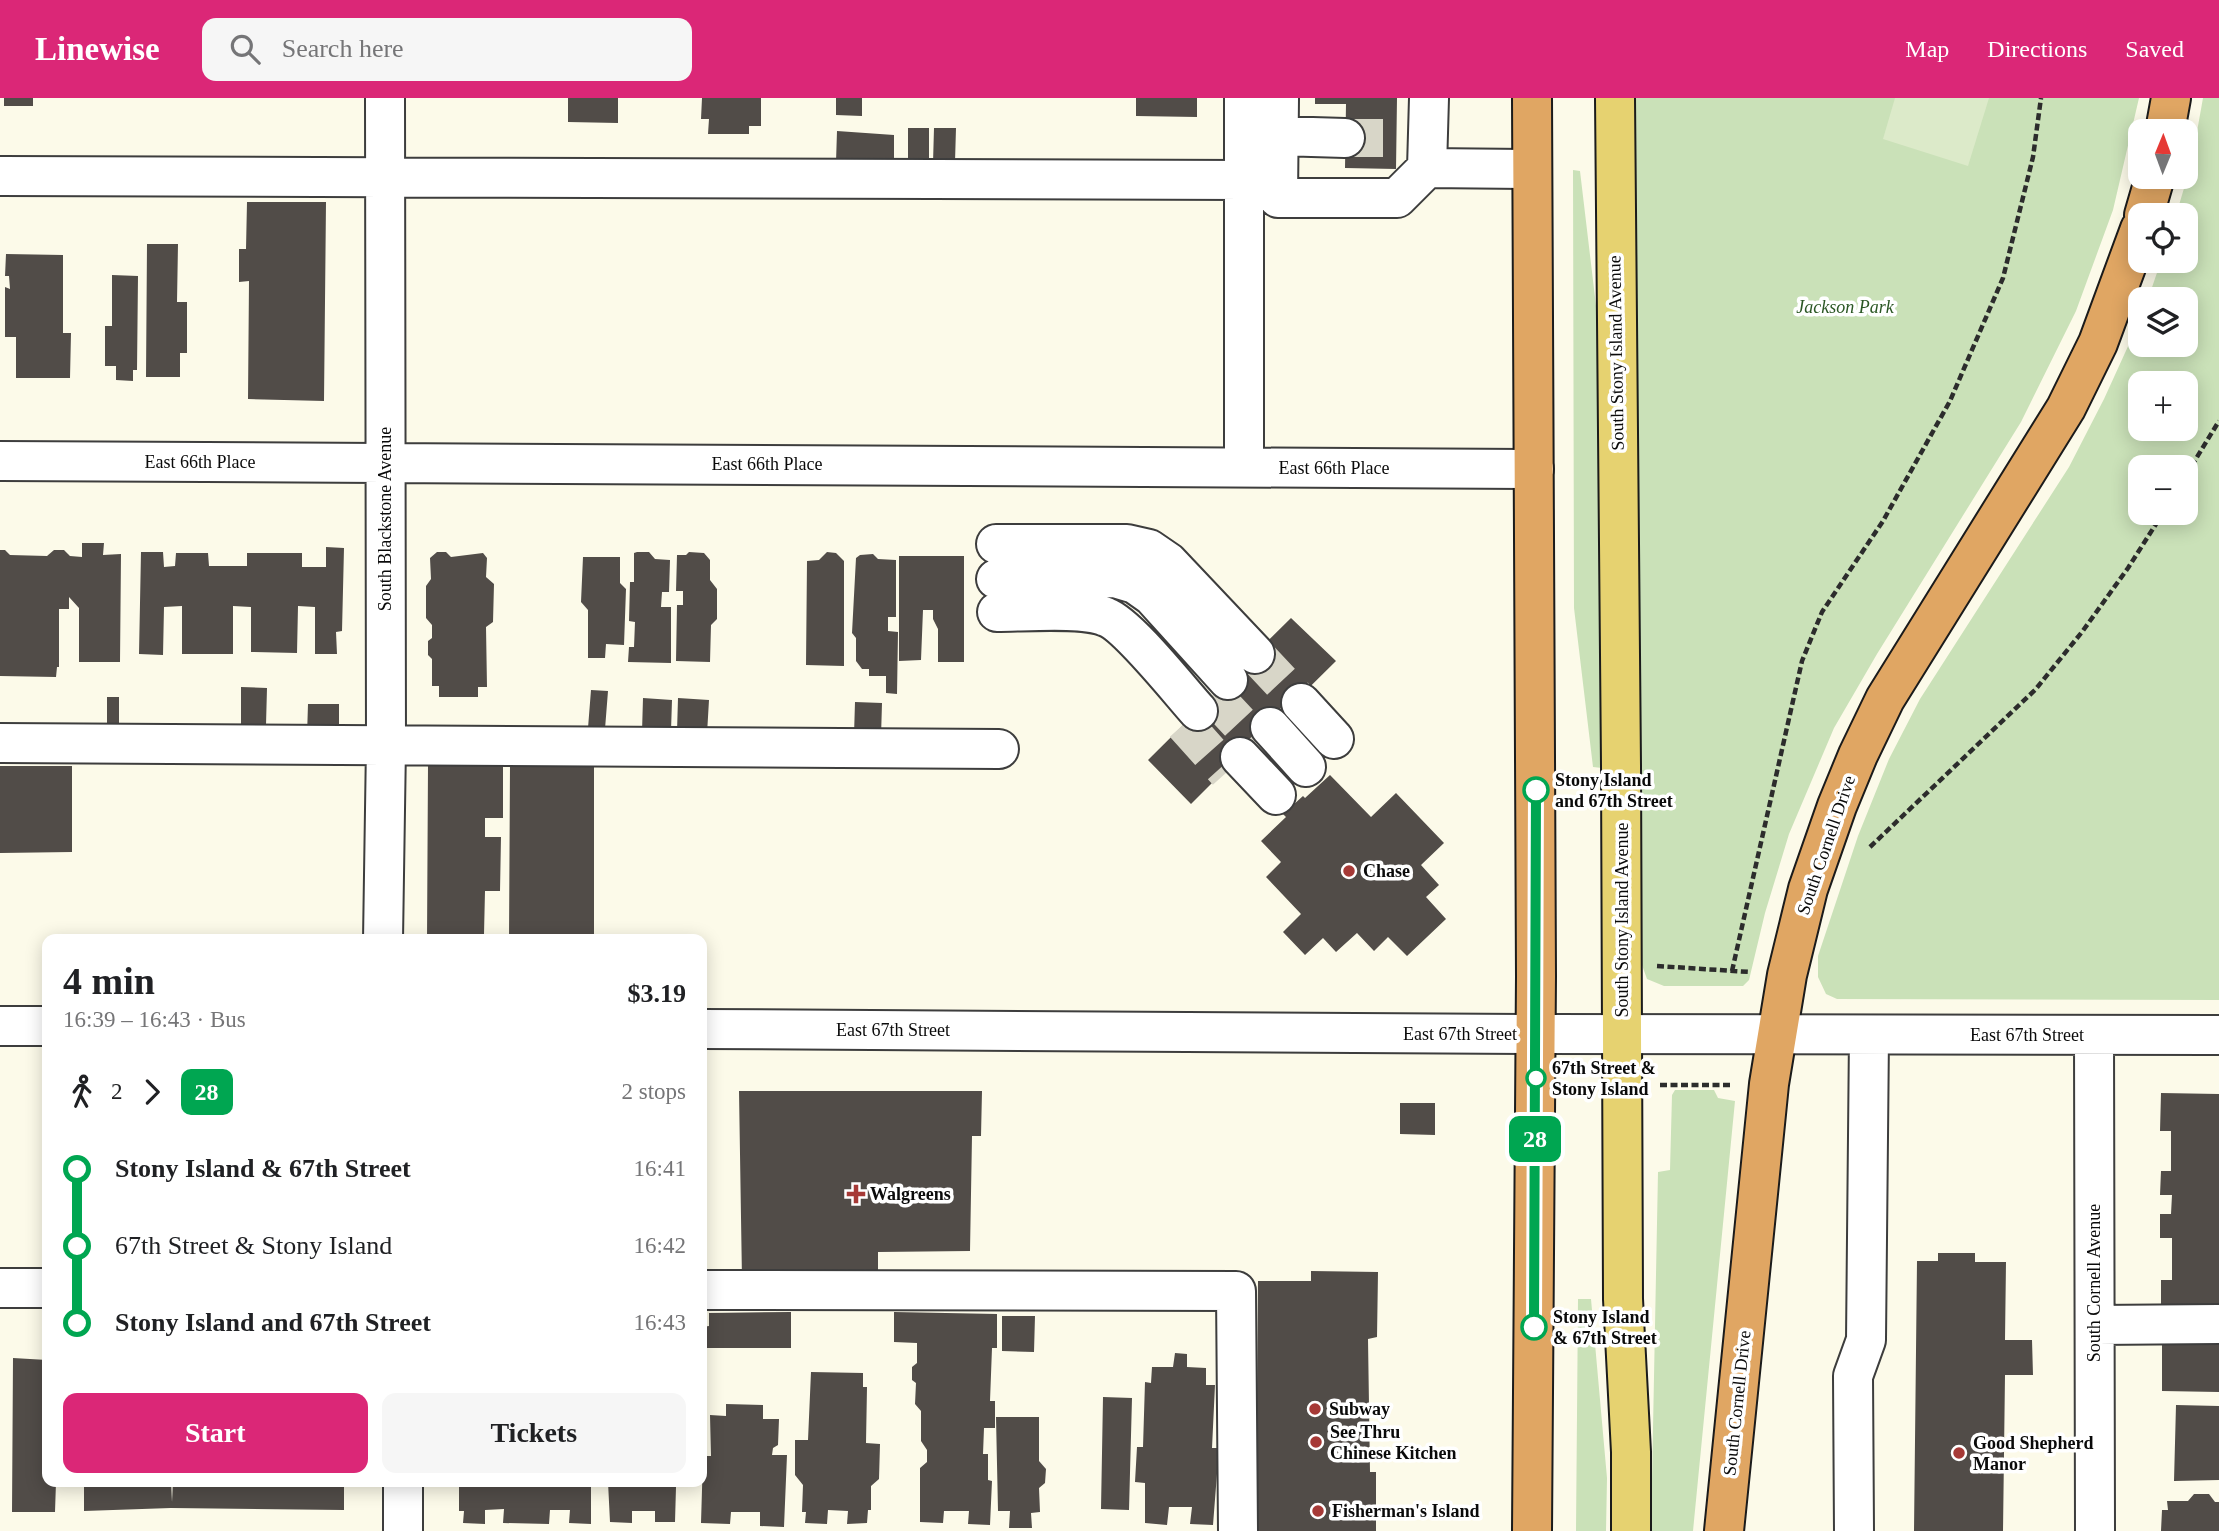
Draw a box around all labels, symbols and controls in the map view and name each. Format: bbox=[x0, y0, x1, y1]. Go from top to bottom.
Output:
search box bbox=[202, 18, 692, 81]
icon: search bbox=[226, 30, 264, 68]
text: Linewise bbox=[35, 31, 160, 67]
text: Search here bbox=[282, 34, 404, 63]
text: Map bbox=[1905, 36, 1949, 62]
text: Directions bbox=[1987, 36, 2087, 62]
text: Saved bbox=[2125, 36, 2184, 62]
north arrow bbox=[2128, 119, 2198, 189]
map controls bbox=[2128, 119, 2198, 525]
button: locate bbox=[2128, 203, 2198, 273]
street label: South Stony Island Avenue bbox=[1604, 255, 1628, 451]
button: layers bbox=[2128, 287, 2198, 357]
park label: Jackson Park bbox=[1796, 297, 1895, 317]
button: + bbox=[2128, 371, 2198, 441]
street label: South Blackstone Avenue bbox=[375, 427, 395, 611]
street label: East 66th Place bbox=[145, 452, 255, 472]
street label: East 66th Place bbox=[712, 454, 822, 474]
button: − bbox=[2128, 455, 2198, 525]
street label: East 66th Place bbox=[1279, 458, 1389, 478]
place label: Stony Island and 67th Street bbox=[1555, 770, 1673, 811]
street label: South Cornell Drive bbox=[1793, 773, 1859, 917]
marker: Stony Island and 67th Street bbox=[1523, 777, 1549, 803]
street label: South Stony Island Avenue bbox=[1612, 822, 1632, 1018]
place label: Chase bbox=[1363, 861, 1410, 881]
marker: Chase bbox=[1341, 863, 1357, 879]
text: 4 min bbox=[63, 960, 155, 1002]
text: $3.19 bbox=[628, 979, 686, 1008]
text: 16:39 – 16:43 · Bus bbox=[63, 1007, 246, 1032]
street label: East 67th Street bbox=[836, 1020, 950, 1040]
street label: East 67th Street bbox=[1403, 1024, 1517, 1044]
street label: East 67th Street bbox=[1970, 1025, 2084, 1045]
place label: 67th Street & Stony Island bbox=[1552, 1058, 1656, 1099]
marker: 67th Street & Stony Island bbox=[1526, 1068, 1546, 1088]
icon: walk bbox=[63, 1073, 101, 1111]
icon: forward bbox=[133, 1073, 171, 1111]
text: 2 bbox=[111, 1079, 123, 1104]
text: 28 bbox=[195, 1079, 219, 1105]
text: 2 stops bbox=[621, 1079, 686, 1104]
line badge: 28 bbox=[1504, 1116, 1566, 1162]
text: 28 bbox=[1523, 1126, 1547, 1152]
text: Stony Island & 67th Street bbox=[115, 1154, 411, 1183]
text: 16:41 bbox=[634, 1156, 686, 1181]
place label: Walgreens bbox=[870, 1184, 951, 1204]
marker: Walgreens bbox=[848, 1186, 864, 1202]
street label: South Cornell Avenue bbox=[2084, 1204, 2104, 1362]
text: 67th Street & Stony Island bbox=[115, 1231, 392, 1260]
text: 16:42 bbox=[634, 1233, 686, 1258]
place label: Stony Island & 67th Street bbox=[1553, 1307, 1657, 1348]
text: Stony Island and 67th Street bbox=[115, 1308, 431, 1337]
text: 16:43 bbox=[634, 1310, 686, 1335]
marker: Stony Island & 67th Street bbox=[1521, 1314, 1547, 1340]
street label: South Cornell Drive bbox=[1719, 1329, 1755, 1477]
button: Start bbox=[63, 1393, 368, 1473]
button: Tickets bbox=[382, 1393, 686, 1473]
place label: Subway bbox=[1329, 1399, 1390, 1419]
marker: Subway bbox=[1307, 1401, 1323, 1417]
place label: See Thru Chinese Kitchen bbox=[1330, 1422, 1457, 1463]
place label: Good Shepherd Manor bbox=[1973, 1433, 2094, 1474]
marker: See Thru Chinese Kitchen bbox=[1308, 1434, 1324, 1450]
marker: Good Shepherd Manor bbox=[1951, 1445, 1967, 1461]
place label: Fisherman's Island bbox=[1332, 1501, 1480, 1521]
marker: Fisherman's Island bbox=[1310, 1503, 1326, 1519]

